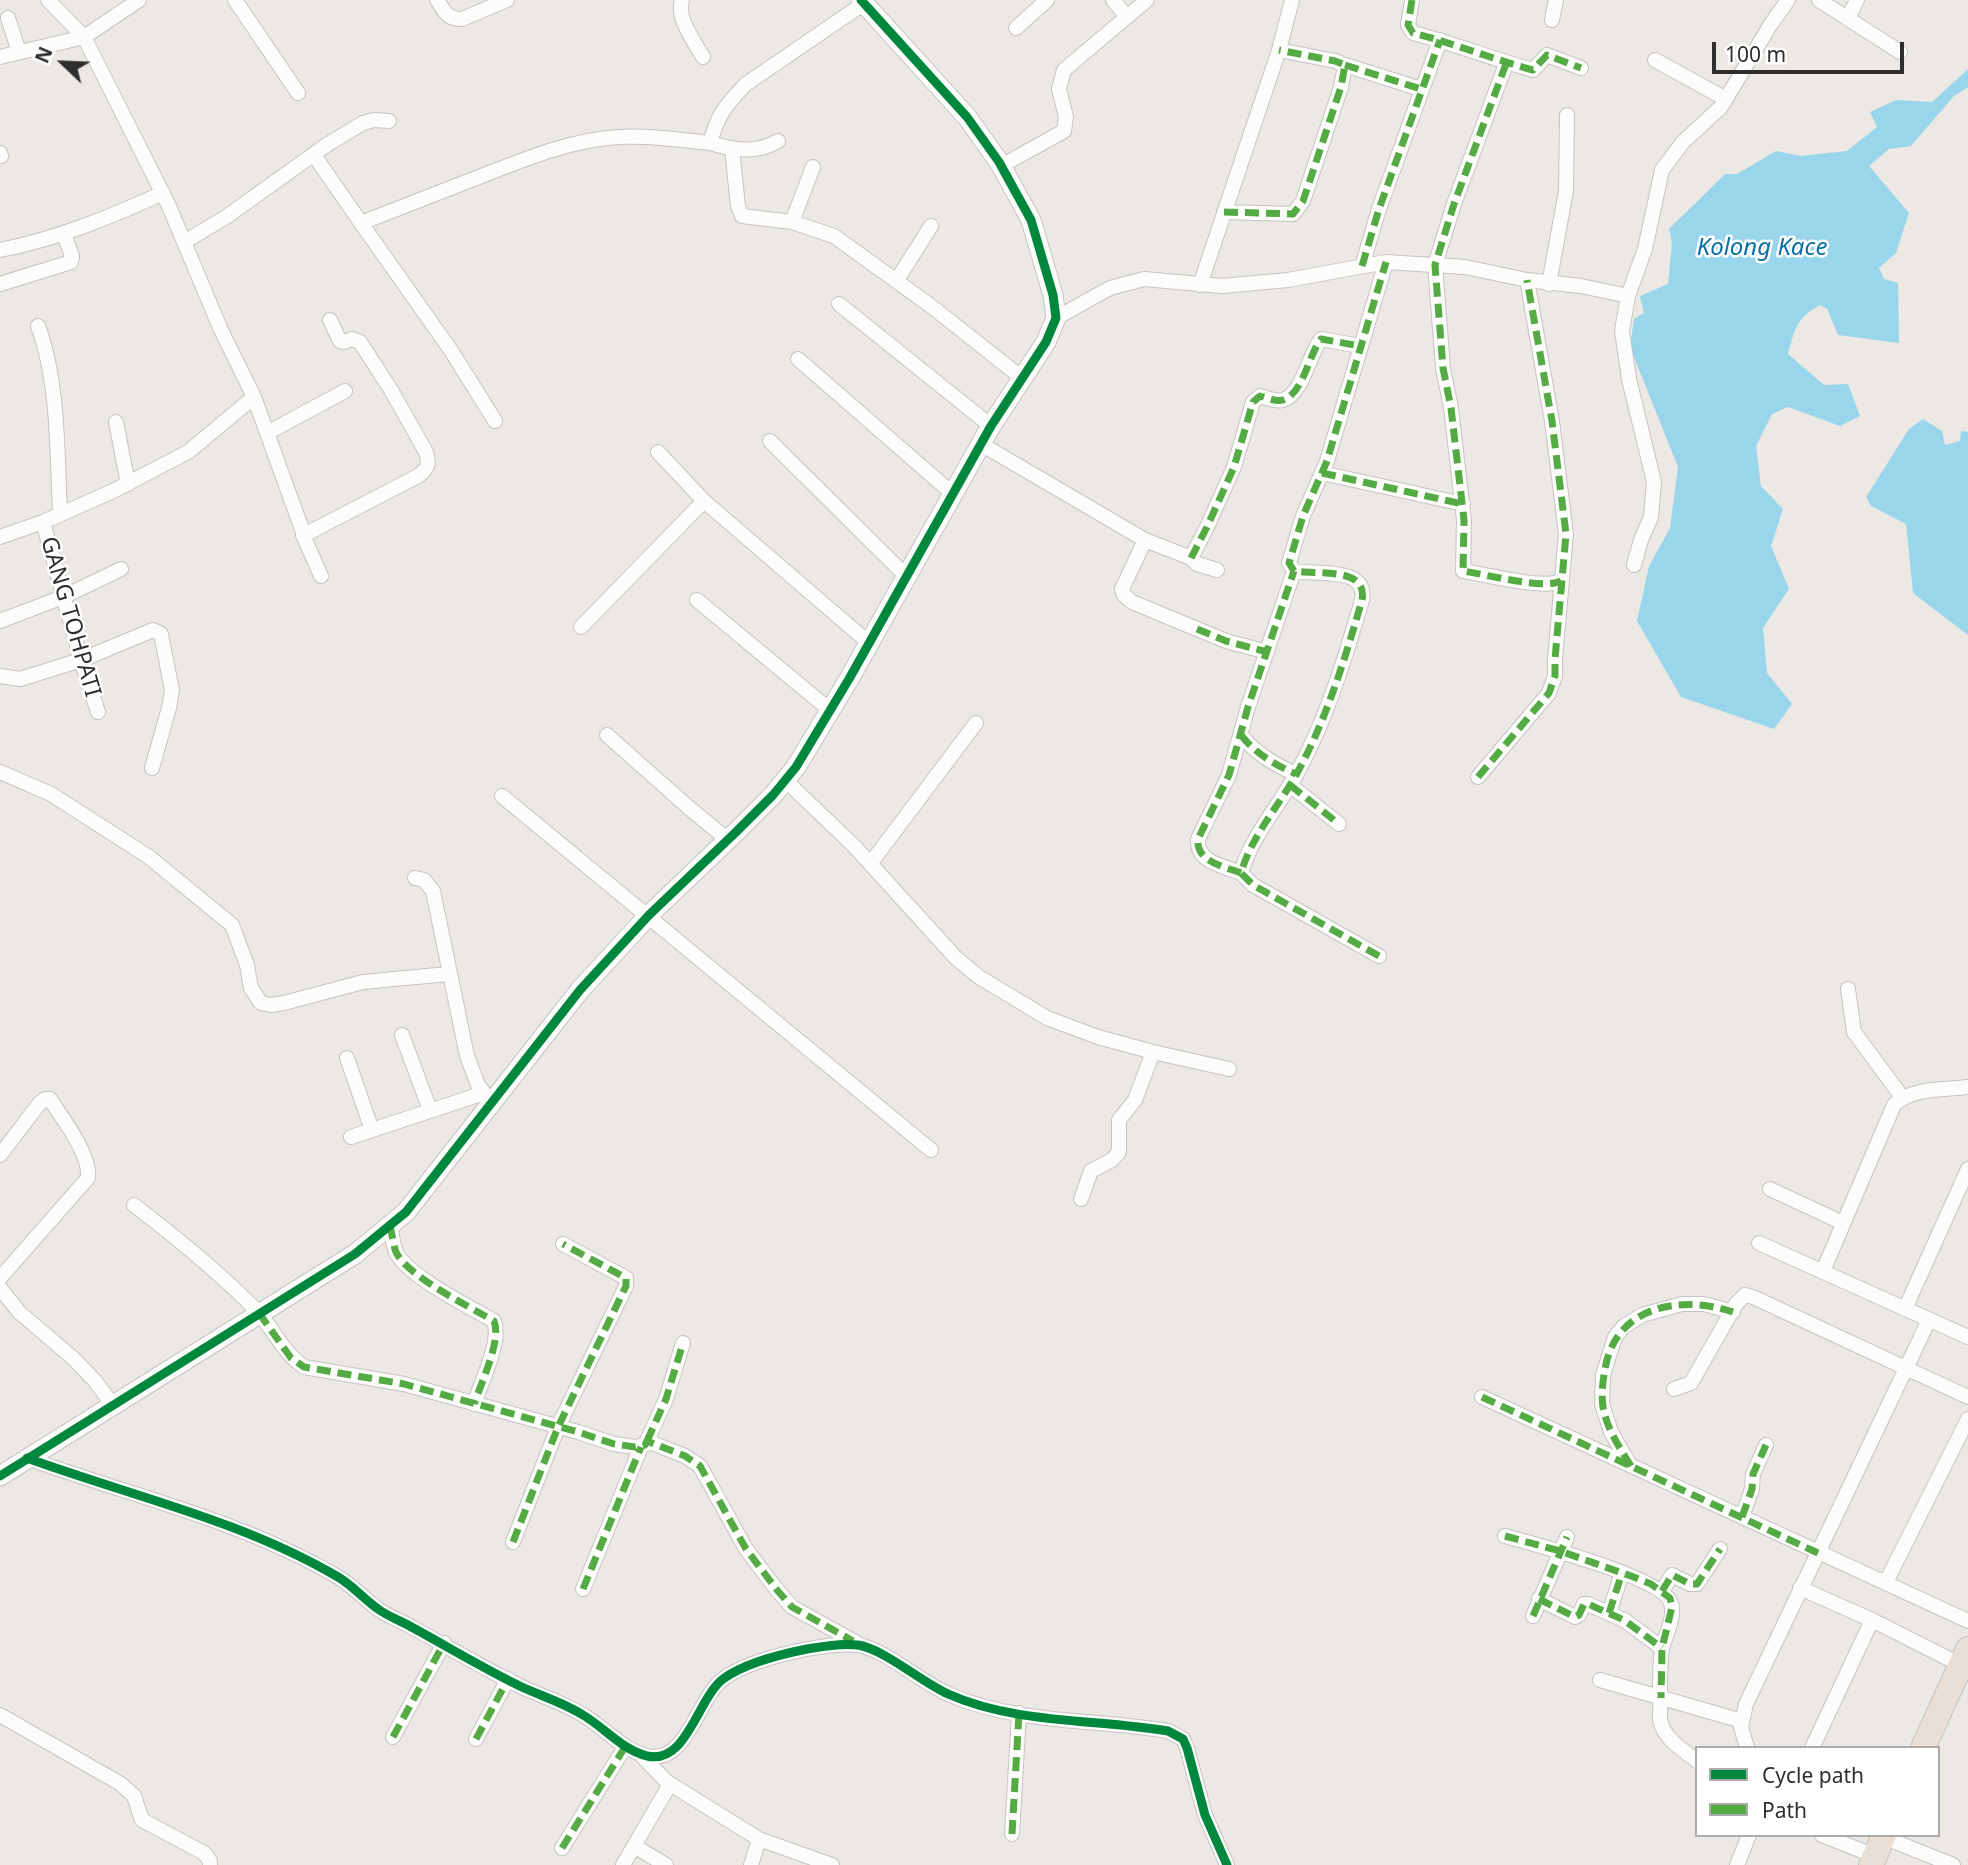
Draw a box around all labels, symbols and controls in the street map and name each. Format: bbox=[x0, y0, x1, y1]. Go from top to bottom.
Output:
north arrow bbox=[28, 28, 98, 98]
scale bar bbox=[1716, 28, 1909, 72]
text: 100 m bbox=[1725, 40, 1786, 68]
text: N bbox=[29, 43, 59, 67]
water label: Kolong Kace bbox=[1697, 234, 1827, 262]
street label: GANG TOHPATI bbox=[34, 534, 106, 700]
legend bbox=[1695, 1746, 1940, 1837]
text: Cycle path bbox=[1762, 1761, 1864, 1789]
text: Path bbox=[1762, 1796, 1807, 1824]

